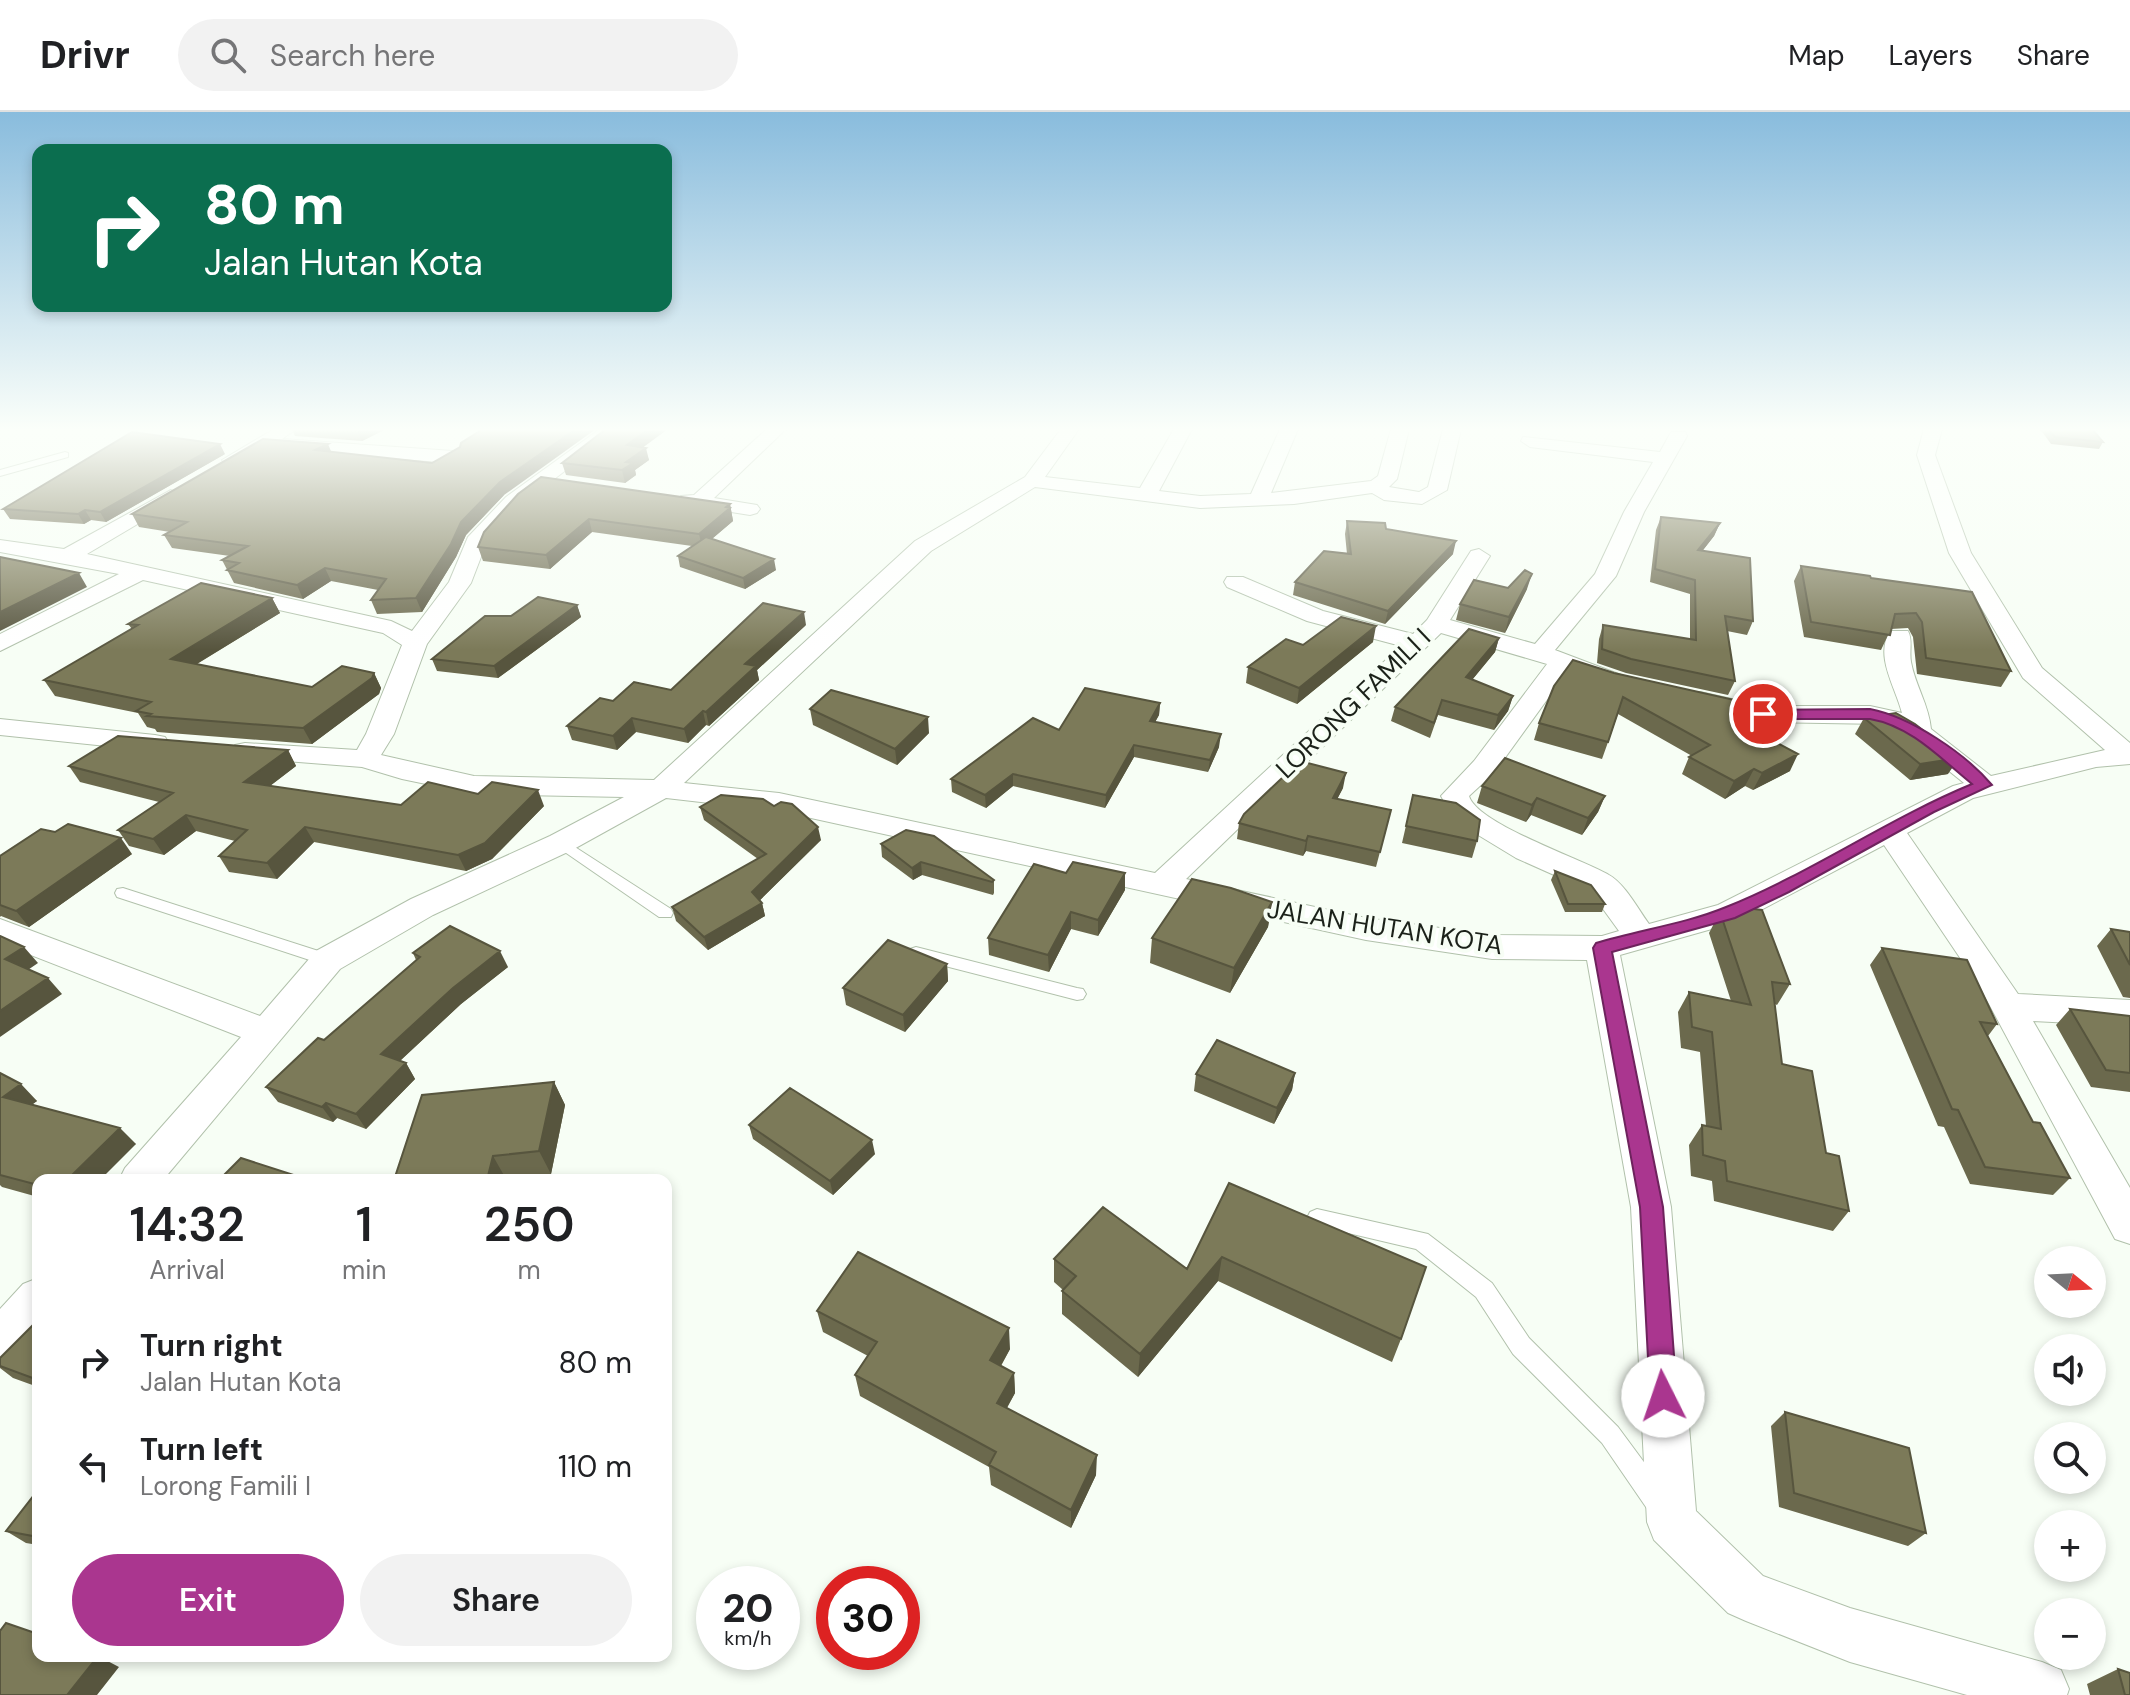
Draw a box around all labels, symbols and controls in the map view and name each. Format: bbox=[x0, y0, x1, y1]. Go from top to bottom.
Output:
search box bbox=[178, 19, 738, 91]
text: Drivr bbox=[40, 30, 130, 80]
icon: search bbox=[206, 33, 250, 77]
text: Search here bbox=[270, 36, 435, 75]
text: Map bbox=[1788, 37, 1845, 74]
text: Layers bbox=[1889, 37, 1973, 74]
text: Share bbox=[2017, 37, 2090, 74]
text: 80 m bbox=[204, 168, 345, 241]
icon: right bbox=[72, 176, 176, 280]
text: Jalan Hutan Kota bbox=[204, 239, 483, 286]
street label: LORONG FAMILI I bbox=[1268, 620, 1438, 786]
pin bbox=[1729, 680, 1797, 748]
icon: arrive bbox=[1741, 692, 1785, 736]
street label: JALAN HUTAN KOTA bbox=[1265, 892, 1505, 962]
text: 14:32 bbox=[129, 1193, 245, 1256]
text: 1 bbox=[356, 1193, 373, 1256]
text: 250 bbox=[484, 1193, 575, 1256]
north arrow bbox=[2034, 1246, 2106, 1318]
map controls bbox=[2034, 1246, 2106, 1670]
text: Arrival bbox=[149, 1253, 225, 1287]
text: min bbox=[342, 1253, 386, 1287]
text: m bbox=[518, 1253, 541, 1287]
text: Turn right bbox=[140, 1326, 283, 1365]
button: sound bbox=[2034, 1334, 2106, 1406]
icon: right bbox=[72, 1340, 116, 1384]
text: 80 m bbox=[559, 1343, 632, 1382]
position arrow bbox=[1621, 1354, 1705, 1438]
text: Jalan Hutan Kota bbox=[140, 1365, 341, 1399]
button: search bbox=[2034, 1422, 2106, 1494]
text: Turn left bbox=[140, 1430, 263, 1469]
icon: left bbox=[72, 1444, 116, 1488]
text: 110 m bbox=[558, 1447, 632, 1486]
text: Lorong Famili I bbox=[140, 1469, 311, 1503]
button: + bbox=[2034, 1510, 2106, 1582]
button: Exit bbox=[72, 1554, 344, 1646]
button: Share bbox=[360, 1554, 632, 1646]
speed limit sign: 30 bbox=[816, 1566, 920, 1670]
text: 20 bbox=[722, 1582, 774, 1634]
button: − bbox=[2034, 1598, 2106, 1670]
text: km/h bbox=[724, 1625, 772, 1651]

